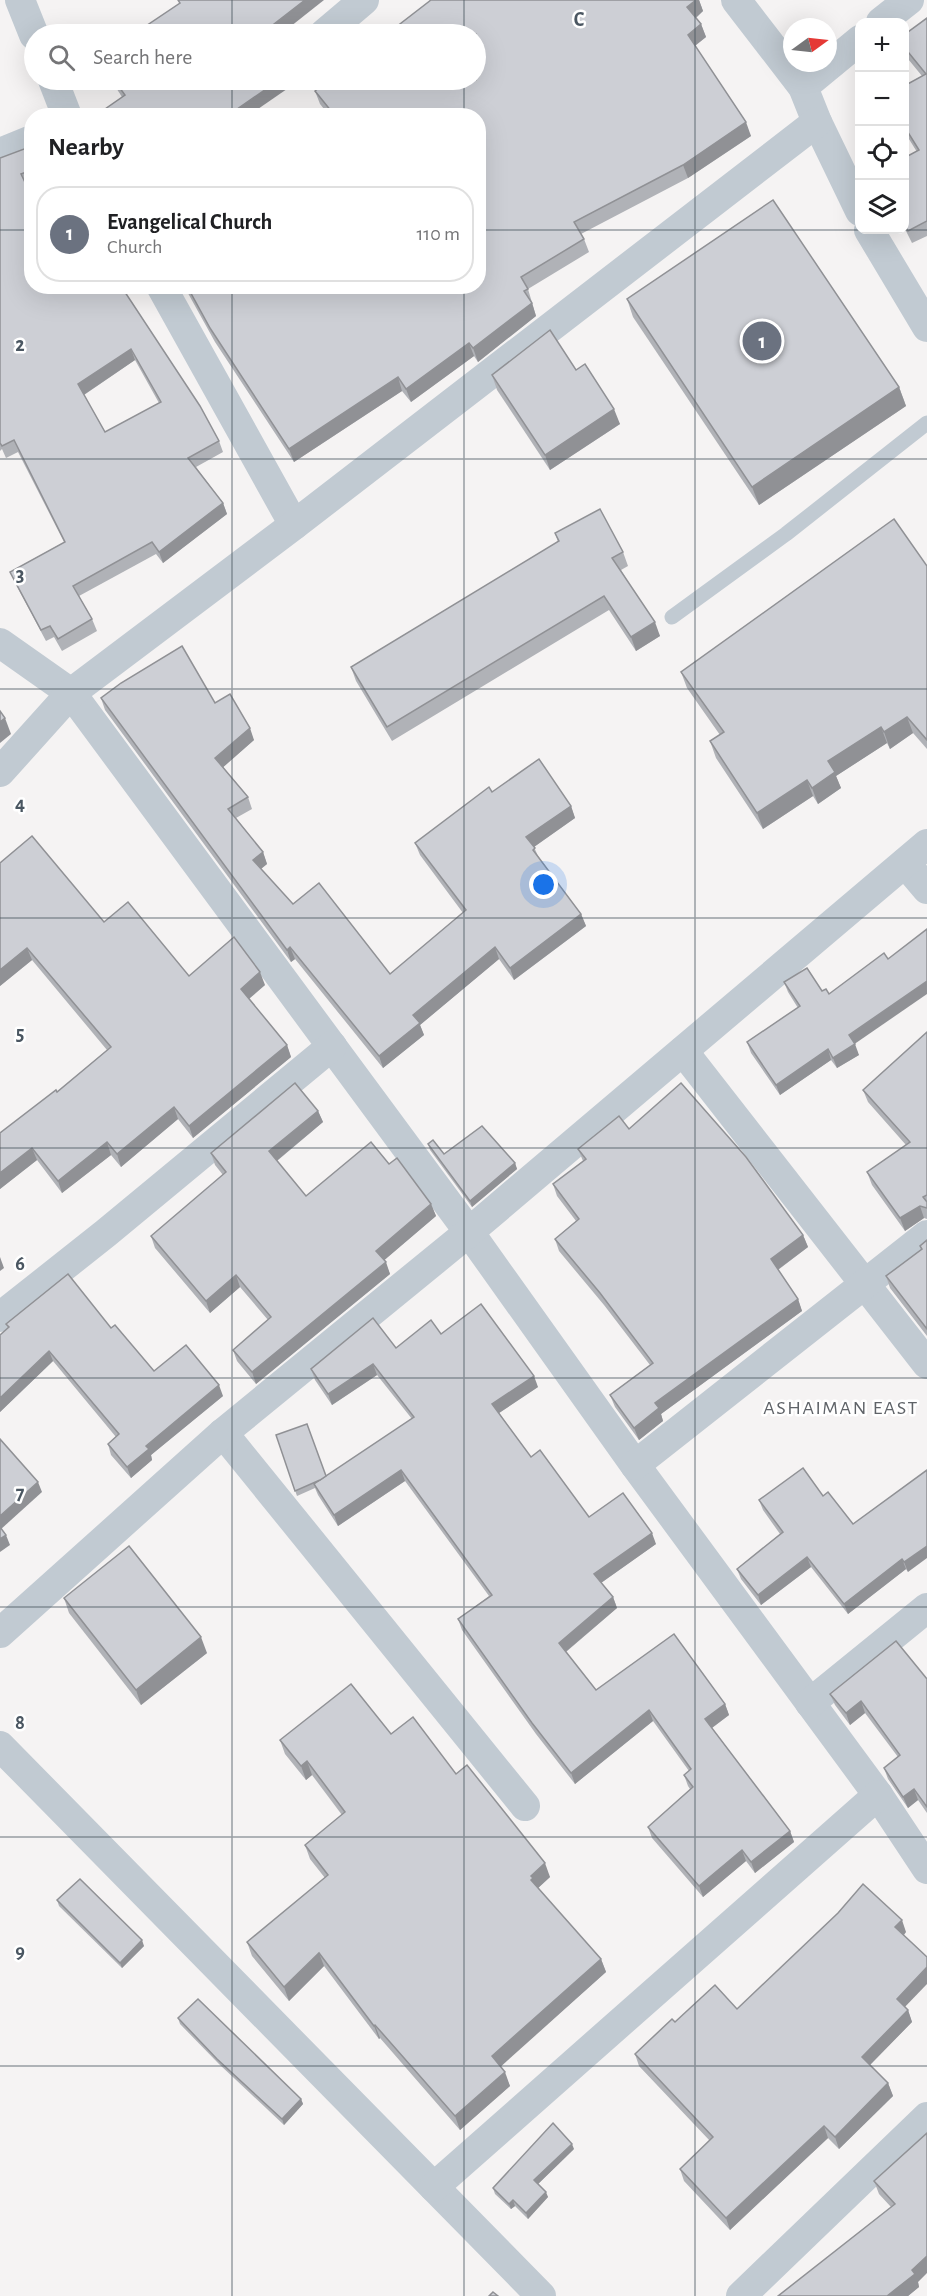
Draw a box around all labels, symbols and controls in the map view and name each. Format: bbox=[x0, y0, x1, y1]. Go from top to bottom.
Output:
text: C bbox=[574, 10, 585, 30]
north arrow bbox=[783, 18, 837, 72]
map controls bbox=[855, 18, 909, 234]
button: + bbox=[855, 18, 909, 72]
search box bbox=[24, 24, 486, 90]
icon: search bbox=[45, 41, 78, 74]
text: Search here bbox=[93, 46, 192, 68]
button: − bbox=[855, 72, 909, 126]
button: locate bbox=[855, 126, 909, 180]
text: Nearby bbox=[48, 134, 124, 160]
button: layers bbox=[855, 180, 909, 234]
text: Evangelical Church bbox=[107, 211, 272, 233]
text: 1 bbox=[66, 224, 73, 244]
text: 110 m bbox=[416, 224, 460, 244]
text: Church bbox=[107, 237, 162, 257]
pin: 1 bbox=[742, 318, 782, 364]
text: 2 bbox=[15, 335, 25, 355]
text: 3 bbox=[16, 565, 24, 585]
text: 4 bbox=[15, 794, 25, 814]
your location bbox=[529, 870, 558, 899]
text: 5 bbox=[16, 1024, 24, 1044]
text: 6 bbox=[15, 1254, 25, 1274]
district label: ASHAIMAN EAST bbox=[763, 1398, 919, 1418]
text: 7 bbox=[16, 1483, 25, 1503]
text: 8 bbox=[15, 1713, 25, 1733]
text: 9 bbox=[15, 1942, 25, 1962]

